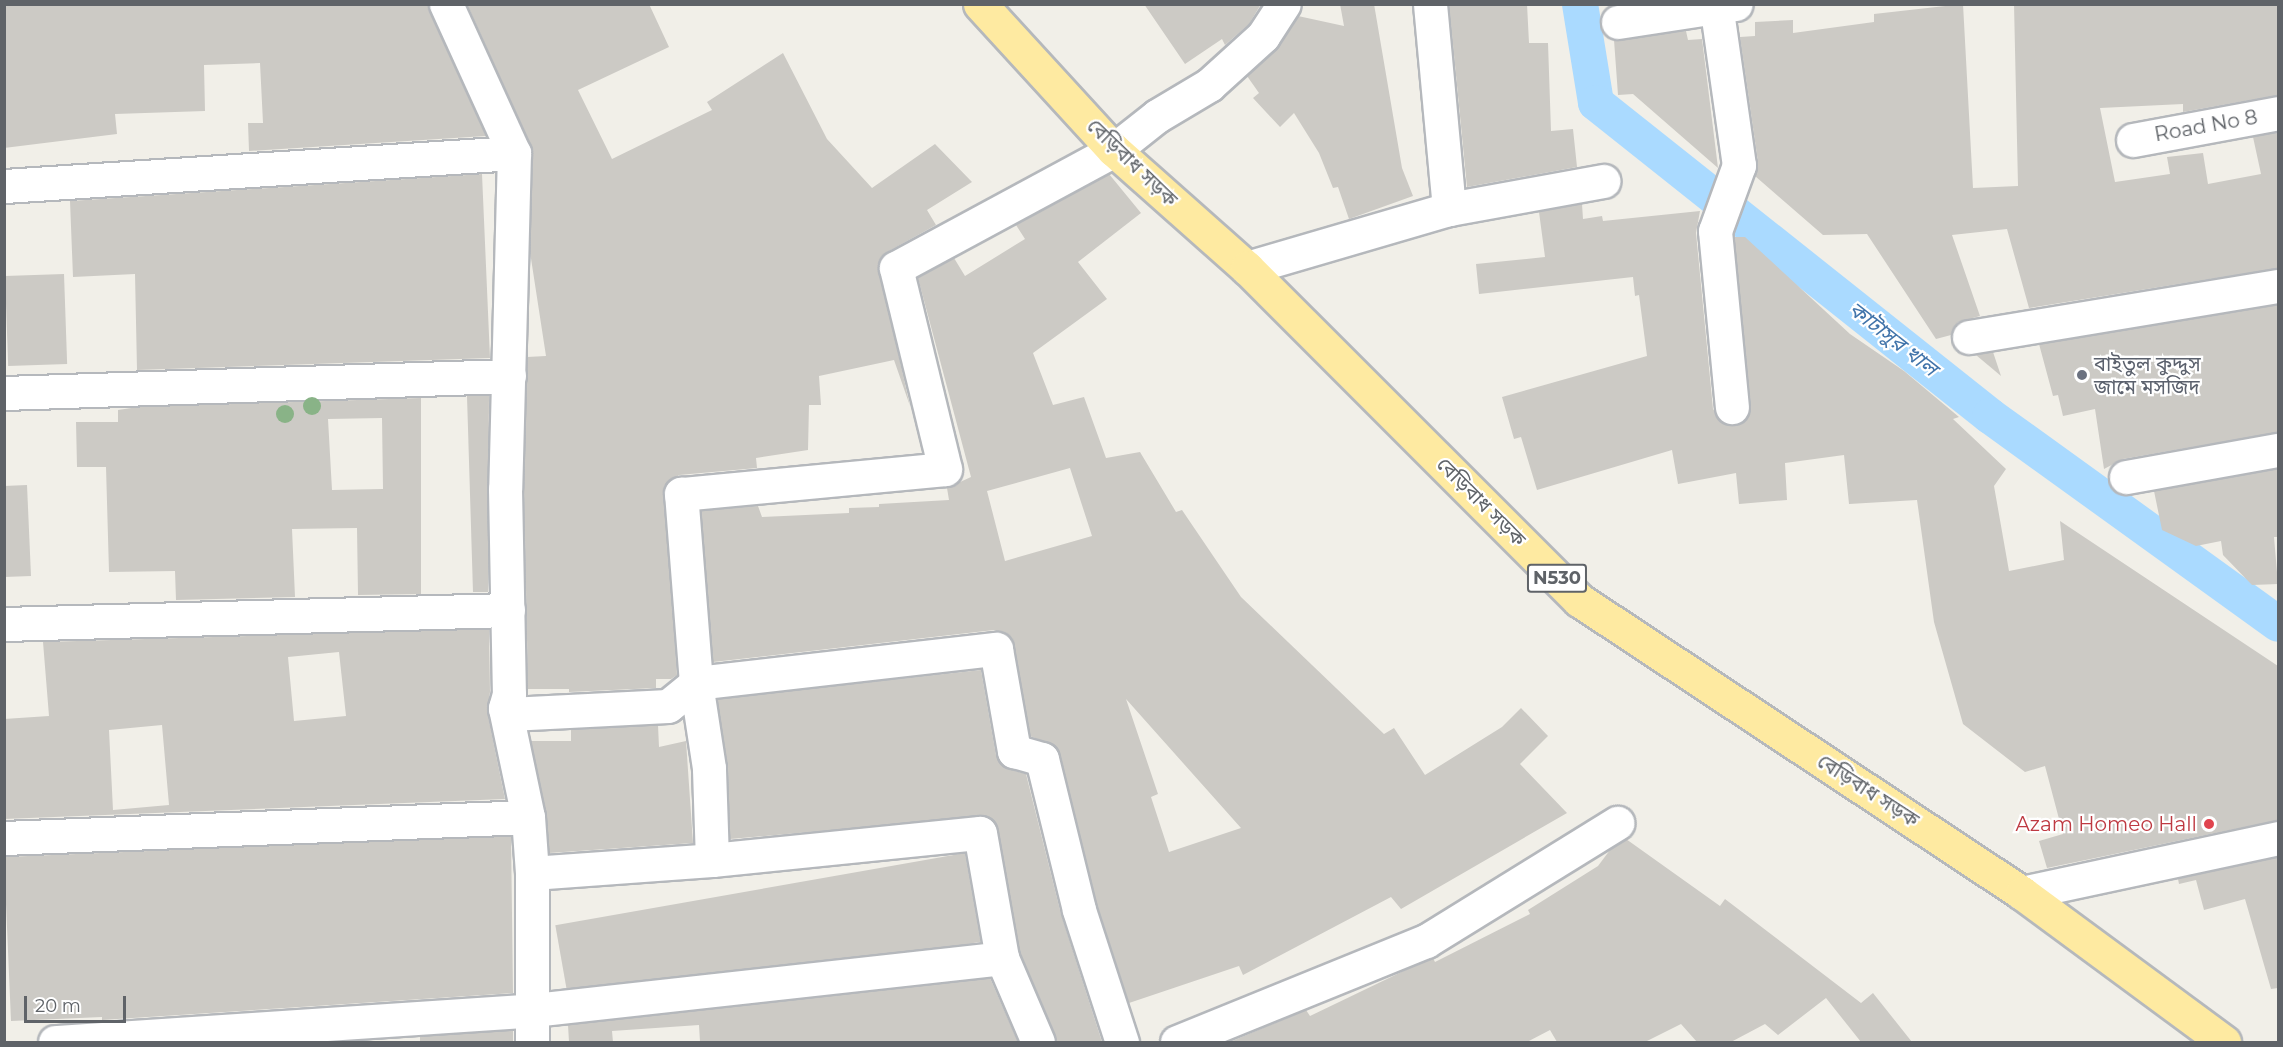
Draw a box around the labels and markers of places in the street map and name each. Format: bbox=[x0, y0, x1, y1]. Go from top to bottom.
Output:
place label: বাইতুল কুদ্দুস জামে মসজিদ bbox=[2094, 352, 2201, 399]
marker: বাইতুল কুদ্দুস জামে মসজিদ bbox=[2075, 368, 2089, 382]
place label: Azam Homeo Hall bbox=[2015, 812, 2197, 836]
marker: Azam Homeo Hall bbox=[2202, 817, 2216, 831]

